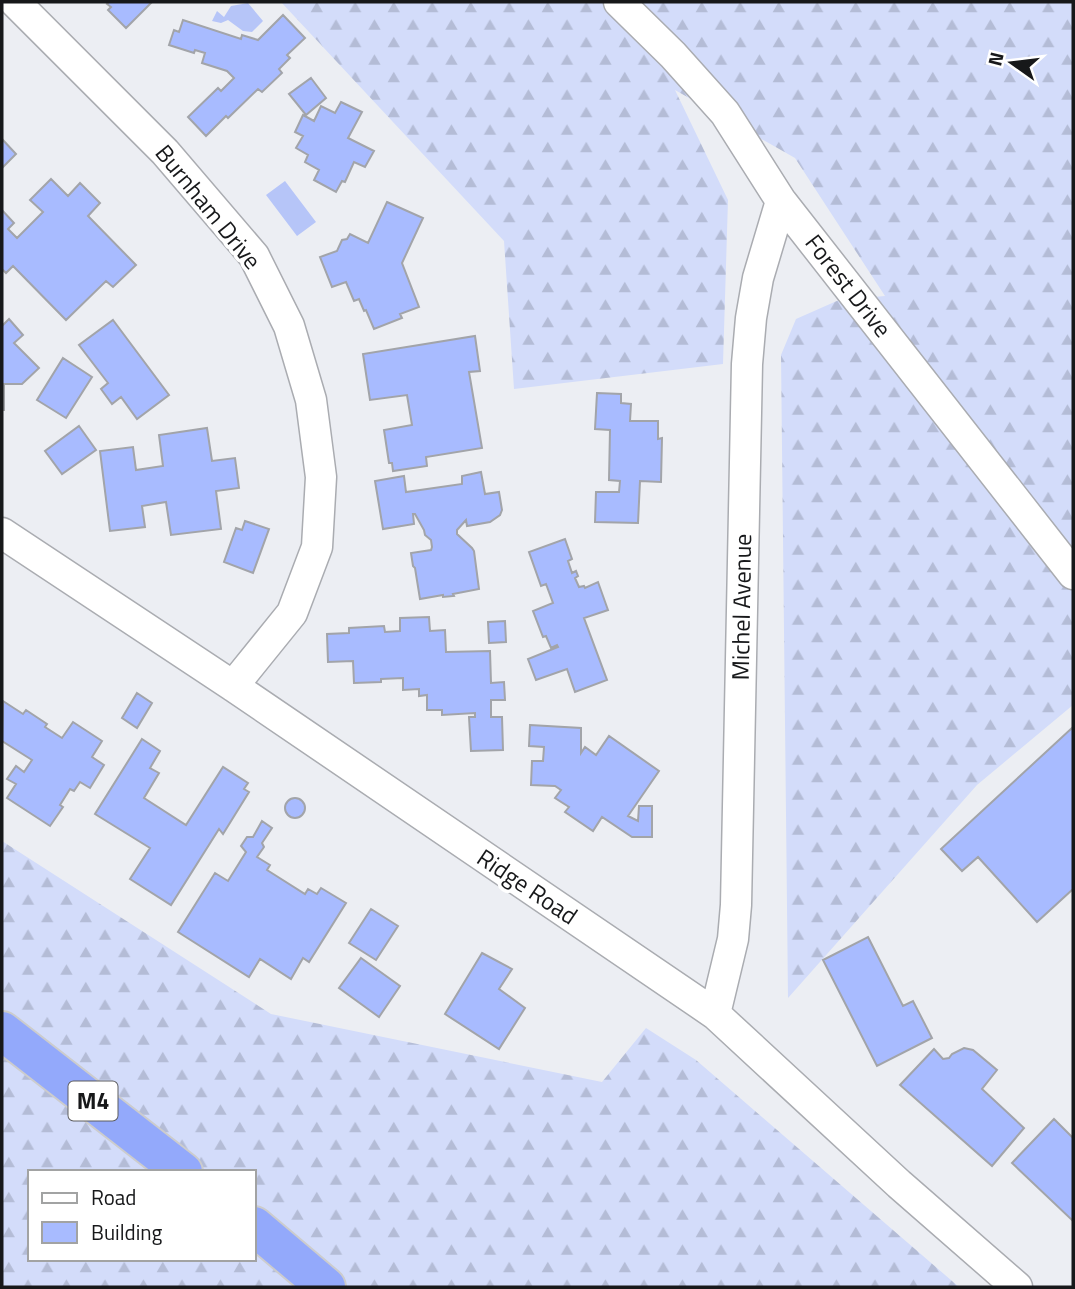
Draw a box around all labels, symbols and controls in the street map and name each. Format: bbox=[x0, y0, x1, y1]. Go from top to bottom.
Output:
north arrow bbox=[977, 28, 1047, 98]
text: N bbox=[979, 49, 1011, 69]
street label: Burnham Drive bbox=[147, 136, 270, 277]
street label: Forest Drive bbox=[797, 226, 901, 345]
street label: Michel Avenue bbox=[722, 533, 760, 681]
street label: Ridge Road bbox=[470, 839, 585, 933]
road number: M4 bbox=[68, 1082, 118, 1120]
legend bbox=[28, 1170, 256, 1261]
text: Road bbox=[91, 1181, 136, 1213]
text: Building bbox=[91, 1216, 163, 1248]

